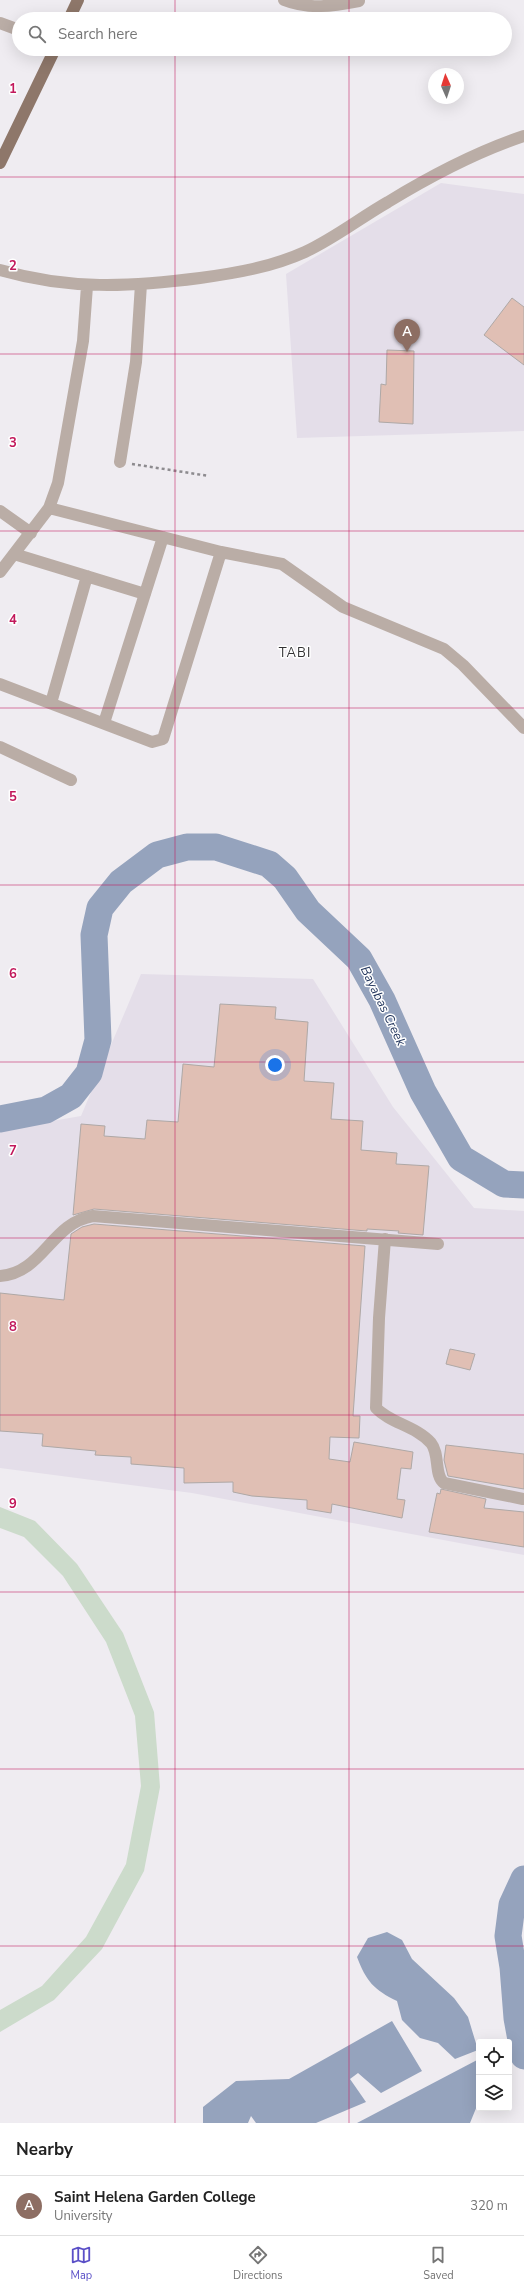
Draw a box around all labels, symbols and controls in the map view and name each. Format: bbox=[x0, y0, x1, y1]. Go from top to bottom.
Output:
search box bbox=[12, 12, 512, 56]
icon: search bbox=[26, 23, 48, 45]
text: Search here bbox=[58, 24, 138, 44]
north arrow bbox=[428, 68, 464, 104]
text: 1 bbox=[9, 80, 17, 98]
text: 2 bbox=[9, 257, 17, 275]
pin: A bbox=[394, 319, 420, 352]
text: 3 bbox=[9, 434, 17, 452]
text: 4 bbox=[9, 611, 17, 629]
district label: TABI bbox=[279, 644, 311, 662]
text: 5 bbox=[9, 788, 17, 806]
water label: Bayabas Creek bbox=[356, 963, 410, 1049]
text: 6 bbox=[9, 965, 17, 983]
your location bbox=[265, 1055, 285, 1075]
text: 7 bbox=[9, 1142, 17, 1160]
text: 8 bbox=[9, 1318, 17, 1336]
text: 9 bbox=[9, 1495, 17, 1513]
map controls bbox=[476, 2039, 512, 2111]
button: locate bbox=[476, 2039, 512, 2075]
button: layers bbox=[476, 2075, 512, 2111]
text: Nearby bbox=[16, 2138, 73, 2161]
text: Saint Helena Garden College bbox=[54, 2187, 256, 2207]
text: A bbox=[24, 2197, 34, 2215]
text: 320 m bbox=[470, 2197, 508, 2215]
text: University bbox=[54, 2207, 113, 2225]
tab: Map bbox=[70, 2244, 92, 2283]
tab: Directions bbox=[233, 2244, 283, 2283]
tab: Saved bbox=[423, 2244, 454, 2283]

